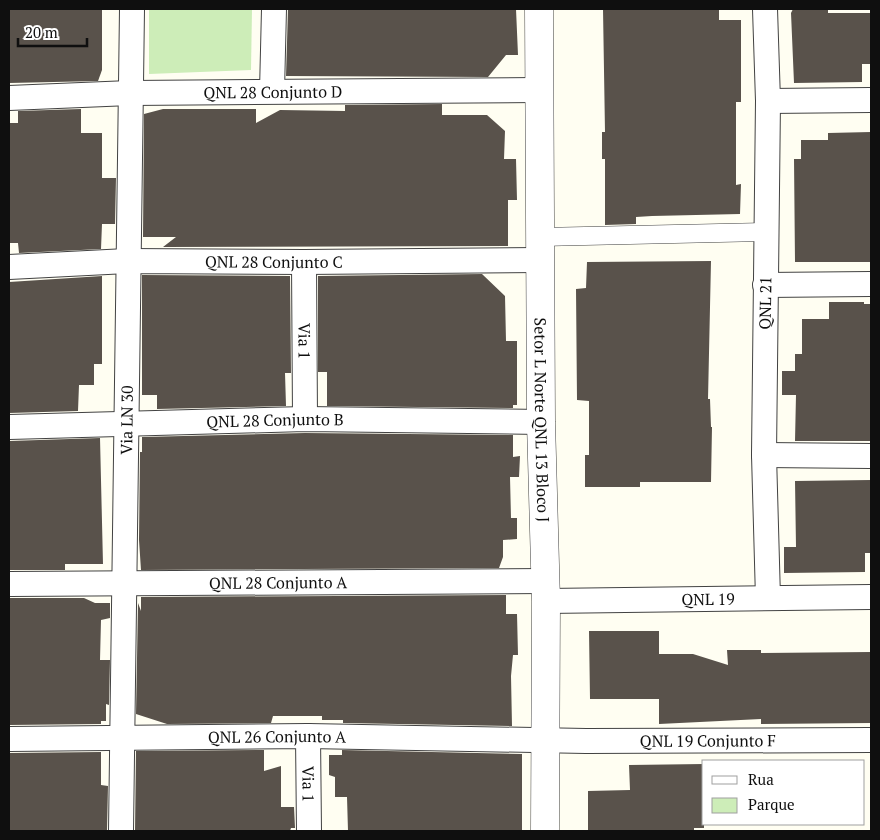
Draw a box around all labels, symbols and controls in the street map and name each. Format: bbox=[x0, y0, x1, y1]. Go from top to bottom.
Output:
scale bar bbox=[18, 15, 86, 47]
text: 20 m bbox=[25, 22, 58, 42]
street label: QNL 28 Conjunto D bbox=[203, 80, 342, 103]
street label: QNL 28 Conjunto C bbox=[205, 250, 343, 273]
street label: QNL 21 bbox=[754, 276, 776, 330]
street label: Setor L Norte QNL 13 Bloco J bbox=[529, 317, 555, 523]
street label: Via 1 bbox=[293, 323, 316, 359]
street label: Via LN 30 bbox=[115, 385, 138, 455]
street label: QNL 28 Conjunto B bbox=[206, 408, 344, 433]
street label: QNL 28 Conjunto A bbox=[209, 571, 347, 594]
street label: QNL 19 bbox=[681, 588, 735, 610]
street label: QNL 26 Conjunto A bbox=[208, 725, 346, 748]
street label: QNL 19 Conjunto F bbox=[640, 729, 776, 752]
legend bbox=[702, 760, 865, 825]
street label: Via 1 bbox=[297, 766, 320, 802]
text: Rua bbox=[748, 769, 774, 789]
text: Parque bbox=[748, 794, 795, 814]

